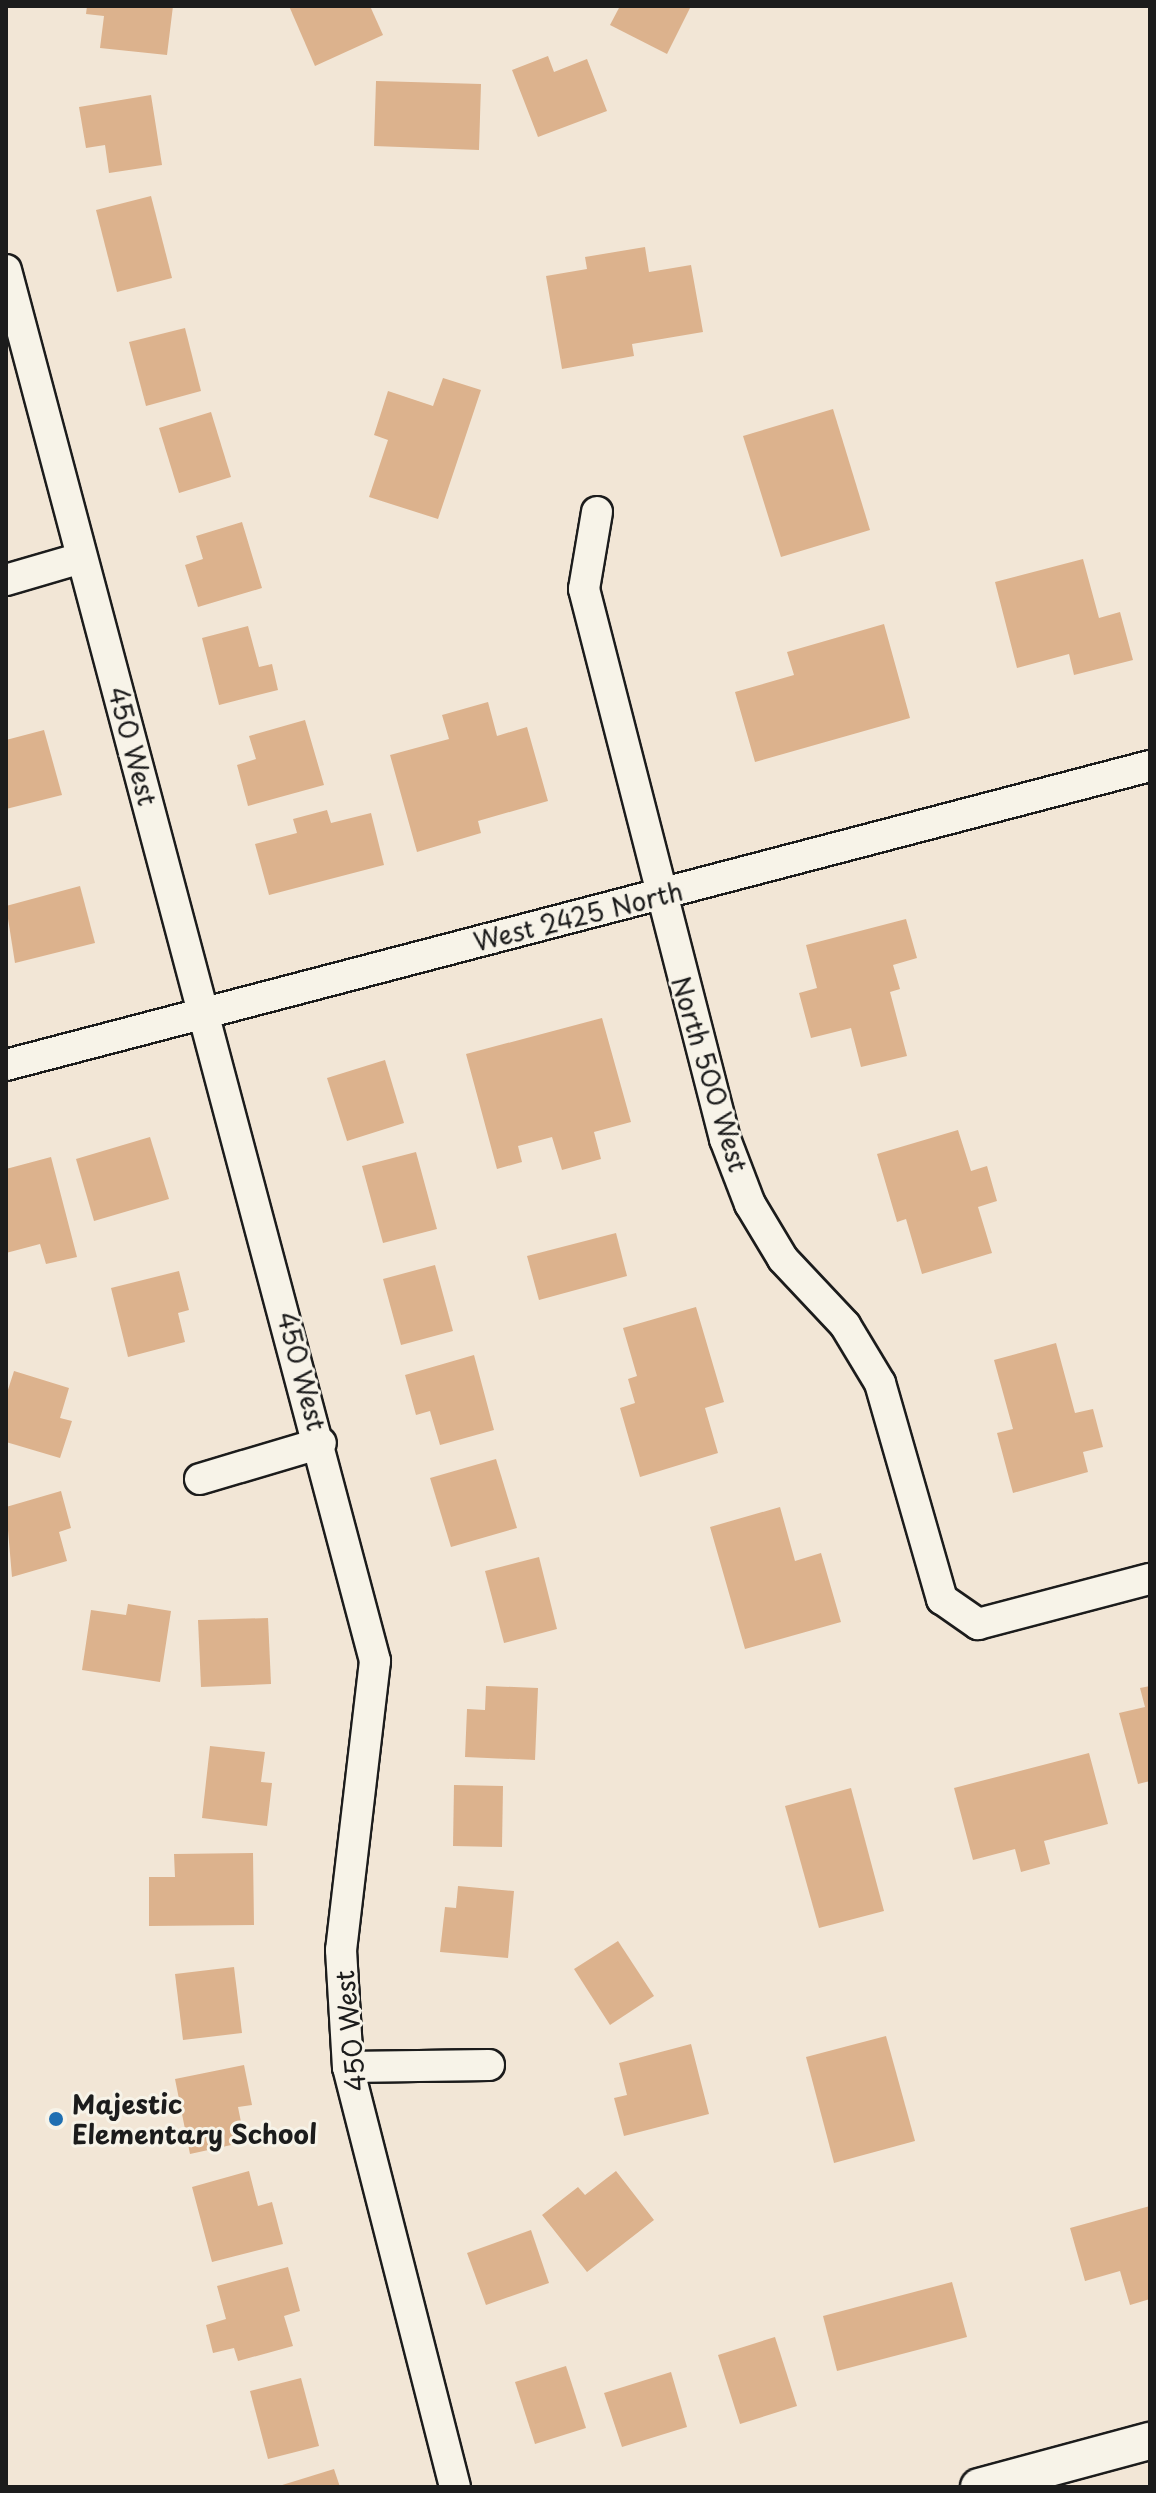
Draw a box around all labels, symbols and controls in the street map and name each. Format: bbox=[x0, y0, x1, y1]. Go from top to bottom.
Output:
street label: 450 West bbox=[102, 683, 164, 809]
street label: West 2425 North bbox=[469, 875, 687, 957]
street label: North 500 West bbox=[665, 971, 755, 1177]
street label: 450 West bbox=[271, 1308, 333, 1434]
street label: 450 West bbox=[328, 1969, 372, 2093]
place label: Majestic Elementary School bbox=[72, 2088, 317, 2150]
marker: Majestic Elementary School bbox=[47, 2110, 65, 2128]

